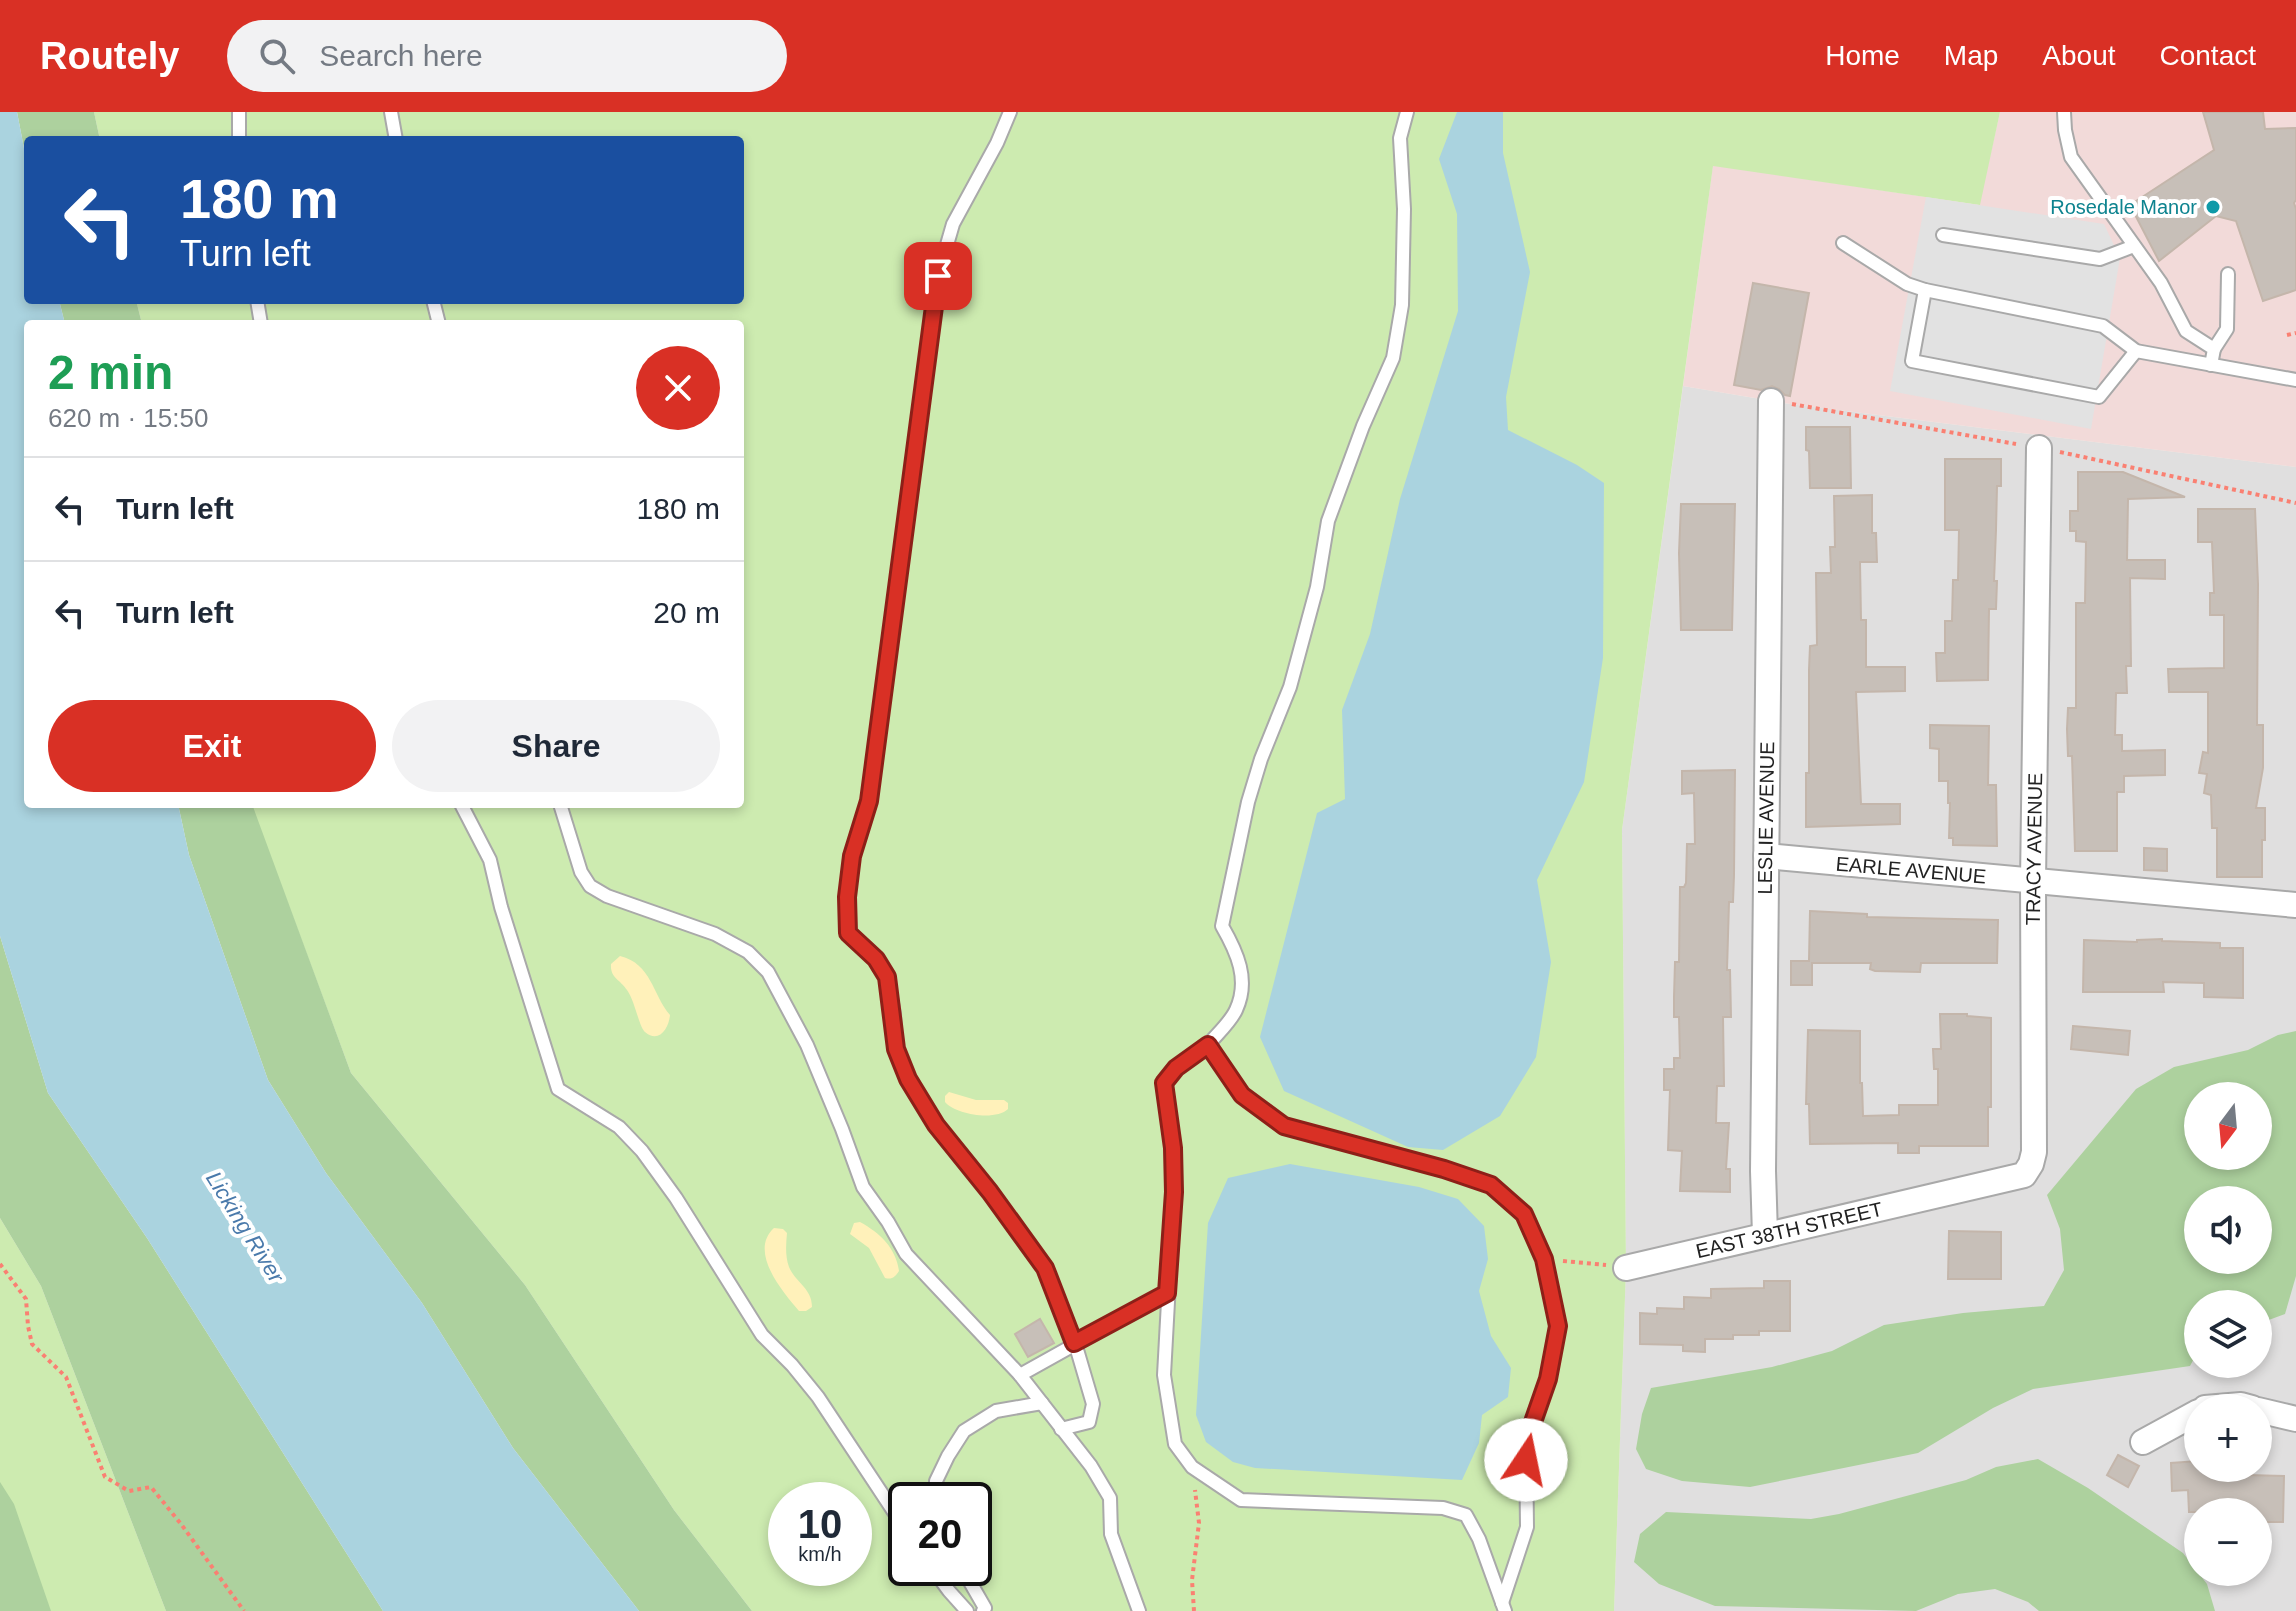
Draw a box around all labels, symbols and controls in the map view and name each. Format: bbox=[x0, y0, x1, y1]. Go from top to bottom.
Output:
search box bbox=[227, 20, 787, 92]
icon: search bbox=[255, 34, 299, 78]
text: Routely bbox=[40, 35, 179, 77]
text: Search here bbox=[319, 39, 483, 72]
text: Home bbox=[1825, 40, 1900, 71]
text: Map bbox=[1944, 40, 1998, 71]
text: About bbox=[2042, 40, 2116, 71]
text: Contact bbox=[2160, 40, 2256, 71]
text: 180 m bbox=[180, 167, 339, 230]
icon: left bbox=[48, 168, 152, 272]
place label: Rosedale Manor bbox=[2050, 196, 2197, 218]
marker: Rosedale Manor bbox=[2204, 198, 2222, 216]
text: Turn left bbox=[180, 233, 311, 274]
pin bbox=[904, 242, 972, 310]
icon: arrive bbox=[916, 254, 960, 298]
text: 2 min bbox=[48, 346, 173, 399]
button: close bbox=[636, 346, 720, 430]
text: 620 m · 15:50 bbox=[48, 403, 208, 433]
icon: left bbox=[48, 487, 92, 531]
text: Turn left bbox=[116, 492, 234, 525]
text: 180 m bbox=[637, 492, 720, 525]
icon: left bbox=[48, 591, 92, 635]
text: Turn left bbox=[116, 596, 234, 629]
text: 20 m bbox=[653, 596, 720, 629]
button: Exit bbox=[48, 700, 376, 792]
button: Share bbox=[392, 700, 720, 792]
street label: LESLIE AVENUE bbox=[1754, 741, 1778, 895]
street label: TRACY AVENUE bbox=[2022, 772, 2046, 926]
street label: EARLE AVENUE bbox=[1835, 852, 1987, 888]
north arrow bbox=[2184, 1082, 2272, 1170]
map controls bbox=[2184, 1082, 2272, 1586]
water label: Licking River bbox=[201, 1167, 290, 1288]
button: sound bbox=[2184, 1186, 2272, 1274]
street label: EAST 38TH STREET bbox=[1694, 1198, 1884, 1262]
button: layers bbox=[2184, 1290, 2272, 1378]
button: + bbox=[2184, 1394, 2272, 1482]
position arrow bbox=[1484, 1418, 1568, 1502]
speed limit sign: 20 bbox=[888, 1482, 992, 1586]
button: − bbox=[2184, 1498, 2272, 1586]
text: 10 bbox=[798, 1502, 842, 1546]
text: km/h bbox=[798, 1543, 842, 1565]

